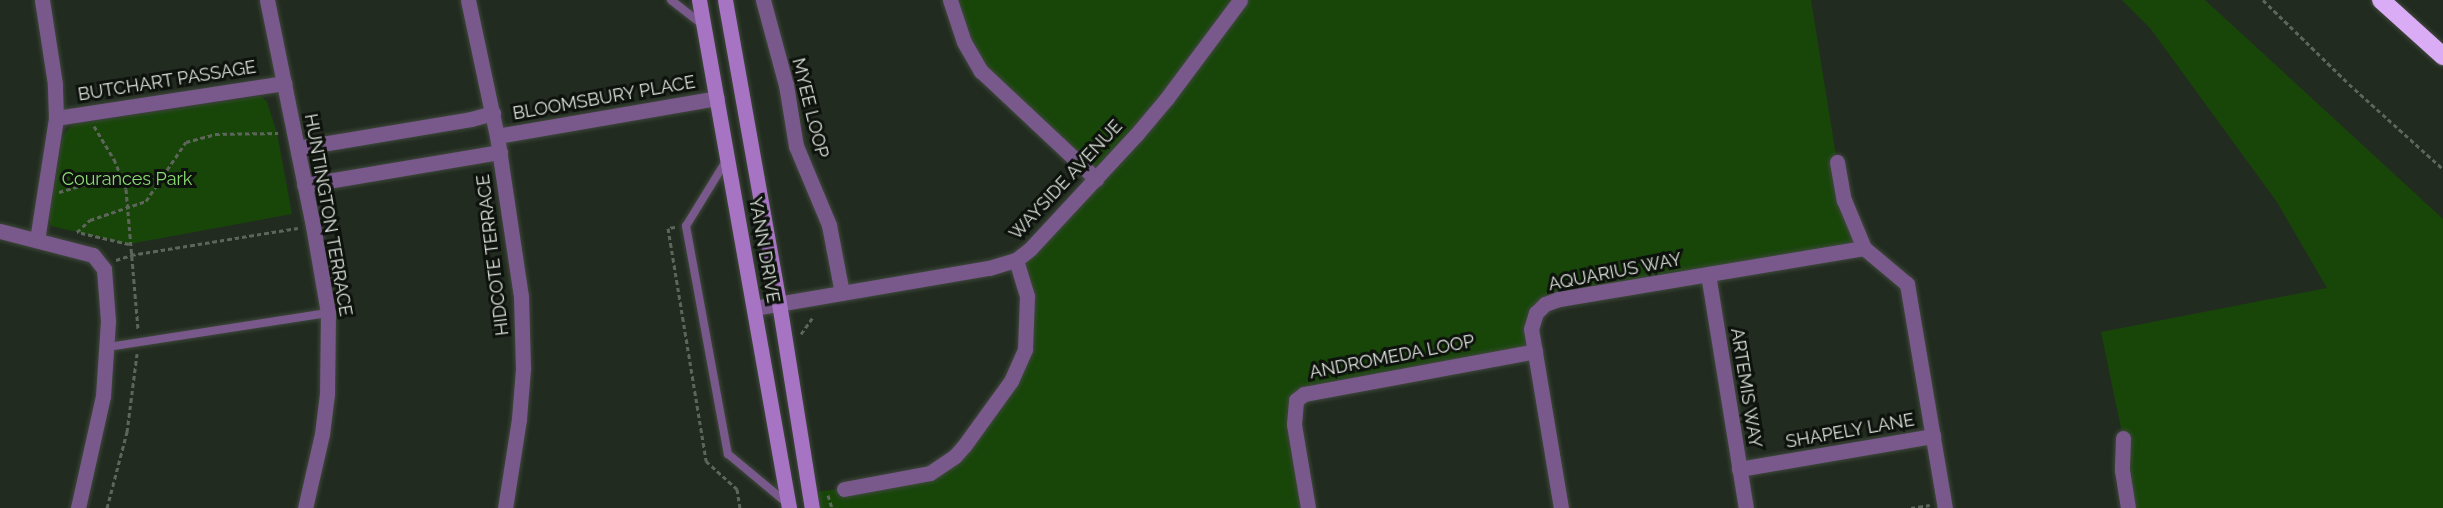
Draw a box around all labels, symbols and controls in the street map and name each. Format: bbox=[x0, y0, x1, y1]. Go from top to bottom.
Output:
street label: BUTCHART PASSAGE bbox=[76, 56, 258, 106]
street label: MYEE LOOP bbox=[787, 56, 833, 160]
street label: BLOOMSBURY PLACE bbox=[511, 71, 697, 125]
street label: HUNTINGTON TERRACE bbox=[300, 112, 356, 318]
street label: WAYSIDE AVENUE bbox=[1005, 115, 1127, 245]
park label: Courances Park bbox=[62, 168, 192, 190]
street label: HIDCOTE TERRACE bbox=[472, 173, 514, 337]
street label: YANN DRIVE bbox=[744, 195, 784, 305]
street label: AQUARIUS WAY bbox=[1546, 248, 1684, 296]
street label: ARTEMIS WAY bbox=[1726, 326, 1766, 450]
street label: ANDROMEDA LOOP bbox=[1307, 330, 1477, 384]
street label: SHAPELY LANE bbox=[1784, 409, 1916, 453]

